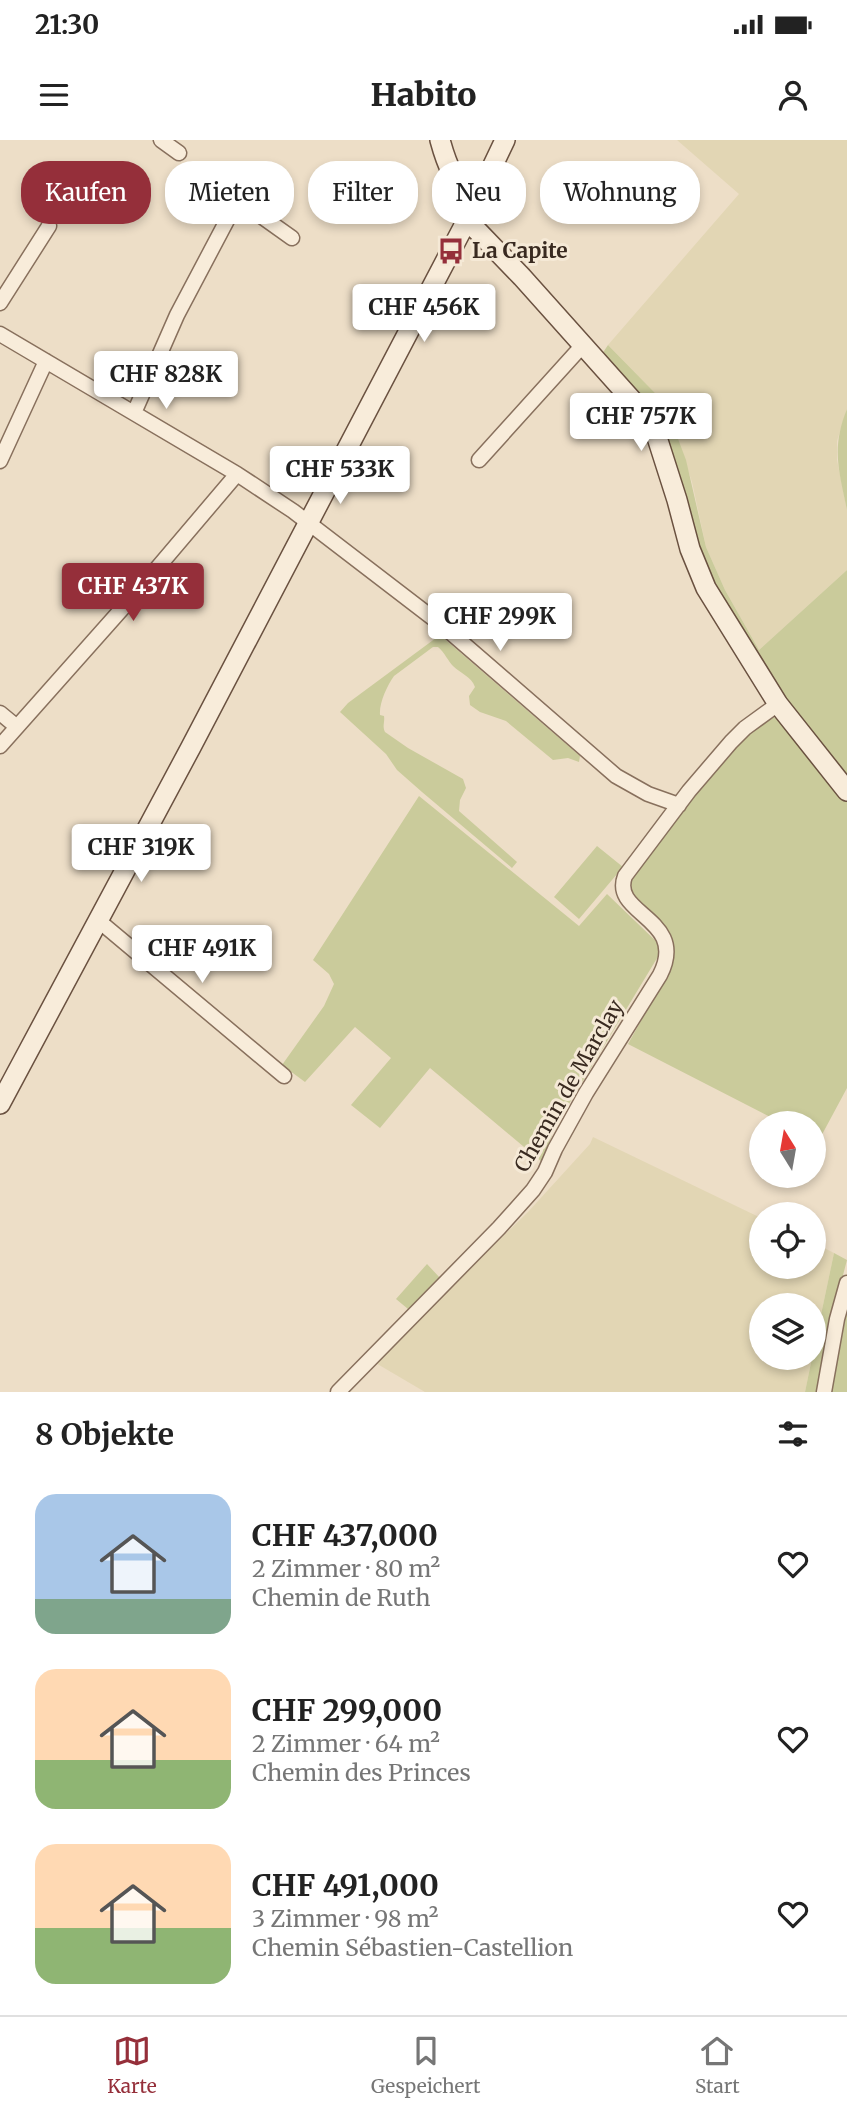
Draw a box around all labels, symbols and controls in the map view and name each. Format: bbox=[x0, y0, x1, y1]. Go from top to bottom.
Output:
text: 21:30 bbox=[35, 8, 99, 41]
text: Habito bbox=[370, 75, 477, 115]
icon: menu bbox=[35, 76, 73, 114]
icon: person bbox=[774, 76, 812, 114]
chip: Kaufen bbox=[21, 161, 151, 224]
chip: Mieten bbox=[165, 161, 294, 224]
chip: Filter bbox=[308, 161, 418, 224]
chip: Neu bbox=[432, 161, 526, 224]
chip: Wohnung bbox=[540, 161, 700, 224]
bus stop icon: La Capite bbox=[436, 236, 466, 266]
place label: La Capite bbox=[472, 237, 568, 264]
pin: CHF 456K bbox=[352, 284, 496, 344]
text: CHF 456K bbox=[368, 292, 480, 321]
pin: CHF 828K bbox=[94, 352, 238, 411]
text: CHF 828K bbox=[110, 359, 222, 388]
pin: CHF 757K bbox=[569, 394, 713, 453]
text: CHF 757K bbox=[586, 401, 696, 430]
pin: CHF 533K bbox=[268, 446, 412, 506]
text: CHF 533K bbox=[286, 454, 394, 483]
pin: CHF 437K bbox=[61, 564, 205, 623]
text: CHF 437K bbox=[78, 571, 188, 600]
pin: CHF 299K bbox=[428, 594, 572, 653]
text: CHF 299K bbox=[444, 601, 556, 630]
pin: CHF 319K bbox=[69, 824, 213, 884]
text: CHF 319K bbox=[88, 832, 194, 861]
pin: CHF 491K bbox=[130, 926, 274, 985]
text: CHF 491K bbox=[148, 933, 256, 962]
street label: Chemin de Marclay bbox=[508, 994, 629, 1177]
north arrow bbox=[749, 1111, 826, 1188]
map controls bbox=[749, 1111, 826, 1370]
button: locate bbox=[749, 1202, 826, 1279]
button: layers bbox=[749, 1293, 826, 1370]
text: 8 Objekte bbox=[35, 1415, 174, 1453]
icon: filters bbox=[774, 1415, 812, 1453]
text: CHF 437,000 bbox=[252, 1516, 438, 1554]
icon: home bbox=[91, 1522, 175, 1606]
icon: heart bbox=[774, 1545, 812, 1583]
text: 2 Zimmer · 80 m² bbox=[252, 1554, 440, 1583]
text: Chemin de Ruth bbox=[252, 1583, 430, 1612]
text: CHF 299,000 bbox=[252, 1691, 442, 1729]
icon: home bbox=[91, 1697, 175, 1781]
icon: heart bbox=[774, 1720, 812, 1758]
text: 2 Zimmer · 64 m² bbox=[252, 1729, 440, 1758]
text: Chemin des Princes bbox=[252, 1758, 471, 1787]
text: CHF 491,000 bbox=[252, 1866, 439, 1904]
icon: home bbox=[91, 1872, 175, 1956]
icon: heart bbox=[774, 1895, 812, 1933]
text: 3 Zimmer · 98 m² bbox=[252, 1904, 438, 1933]
text: Chemin Sébastien-Castellion bbox=[252, 1933, 573, 1962]
tab: Karte bbox=[107, 2032, 157, 2098]
tab: Gespeichert bbox=[371, 2032, 480, 2098]
tab: Start bbox=[695, 2032, 740, 2098]

